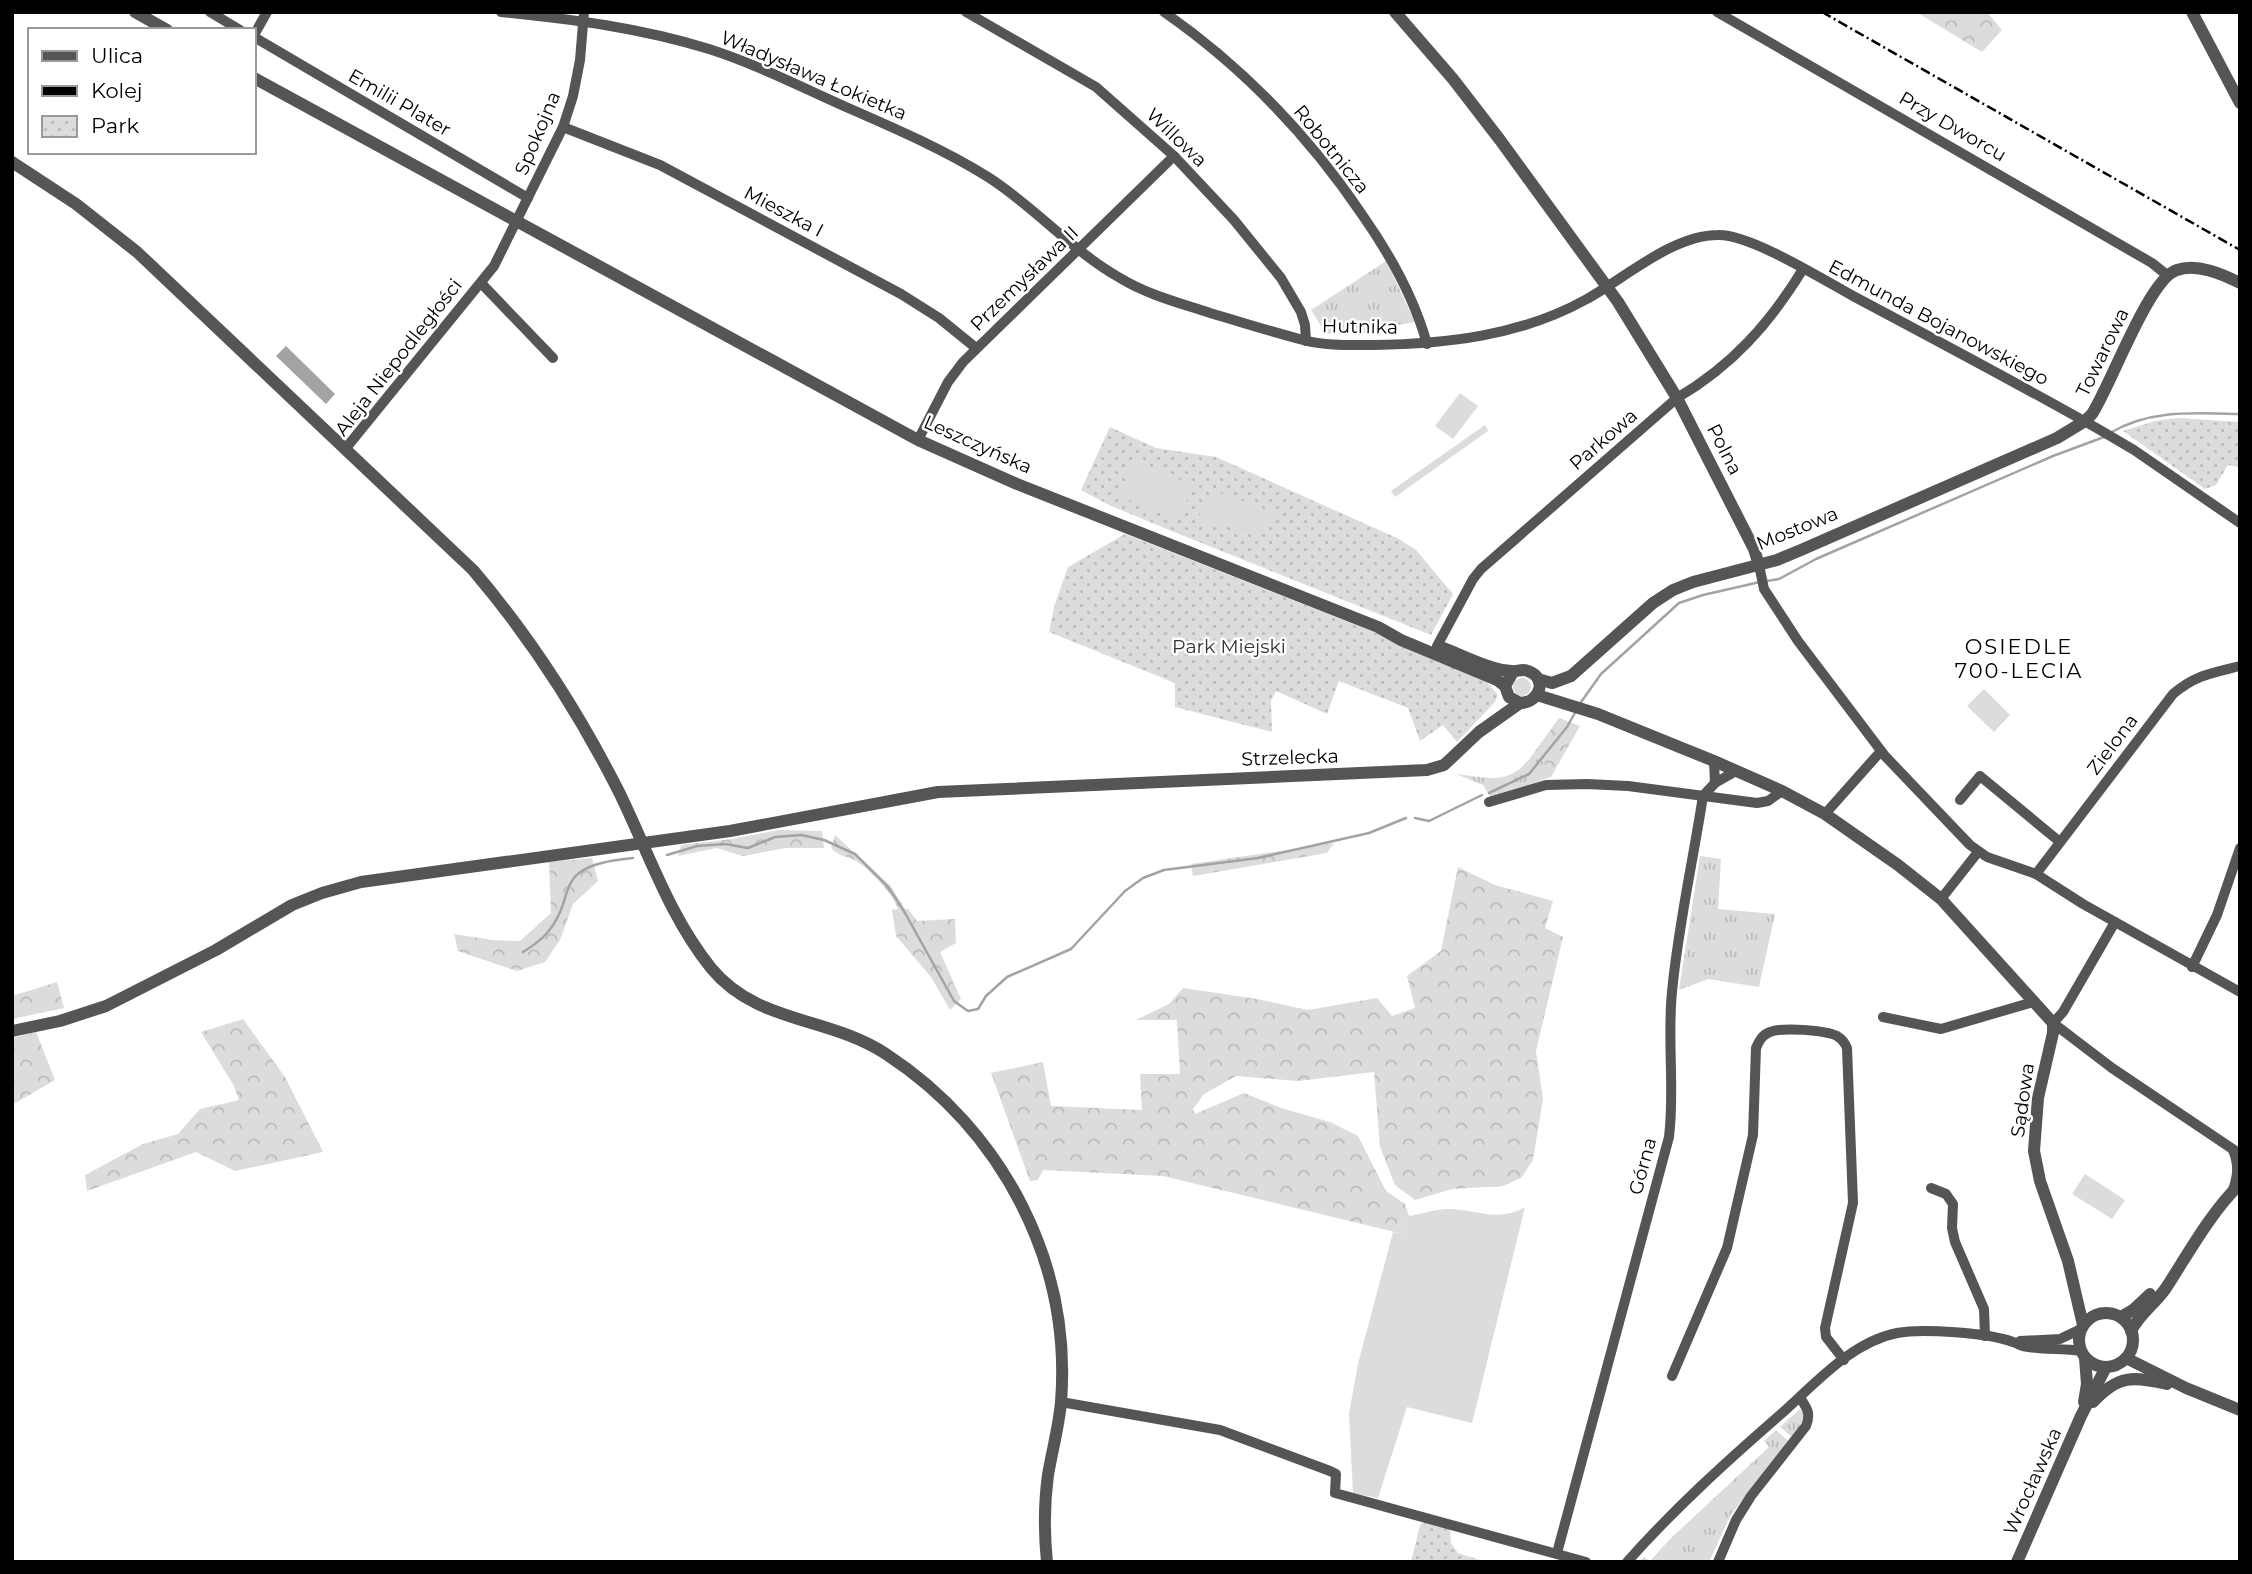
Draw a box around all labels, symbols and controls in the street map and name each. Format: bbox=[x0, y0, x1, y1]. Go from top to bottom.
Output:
street label: Władysława Łokietka bbox=[717, 26, 910, 125]
legend bbox=[28, 28, 256, 154]
text: Ulica bbox=[91, 43, 143, 68]
street label: Emilii Plater bbox=[344, 64, 455, 141]
text: Kolej bbox=[91, 78, 143, 103]
street label: Przy Dworcu bbox=[1895, 86, 2011, 166]
street label: Spokojna bbox=[510, 88, 565, 178]
street label: Robotnicza bbox=[1289, 100, 1374, 198]
street label: Willowa bbox=[1142, 103, 1212, 172]
text: Park bbox=[91, 113, 139, 138]
street label: Mieszka I bbox=[740, 181, 827, 242]
street label: Przemysława II bbox=[965, 221, 1083, 336]
street label: Edmunda Bojanowskiego bbox=[1825, 255, 2053, 390]
street label: Aleja Niepodległości bbox=[330, 274, 467, 440]
street label: Towarowa bbox=[2071, 304, 2134, 400]
street label: Hutnika bbox=[1322, 314, 1398, 339]
street label: Parkowa bbox=[1565, 404, 1642, 475]
street label: Leszczyńska bbox=[920, 410, 1035, 479]
street label: Polna bbox=[1702, 420, 1747, 479]
street label: Mostowa bbox=[1753, 502, 1841, 555]
district label: OSIEDLE 700-LECIA bbox=[1955, 634, 2083, 683]
park label: Park Miejski bbox=[1172, 635, 1286, 658]
street label: Zielona bbox=[2082, 709, 2143, 779]
street label: Strzelecka bbox=[1241, 744, 1339, 771]
street label: Sądowa bbox=[2006, 1061, 2039, 1139]
street label: Górna bbox=[1624, 1135, 1661, 1197]
street label: Wrocławska bbox=[1999, 1424, 2066, 1538]

